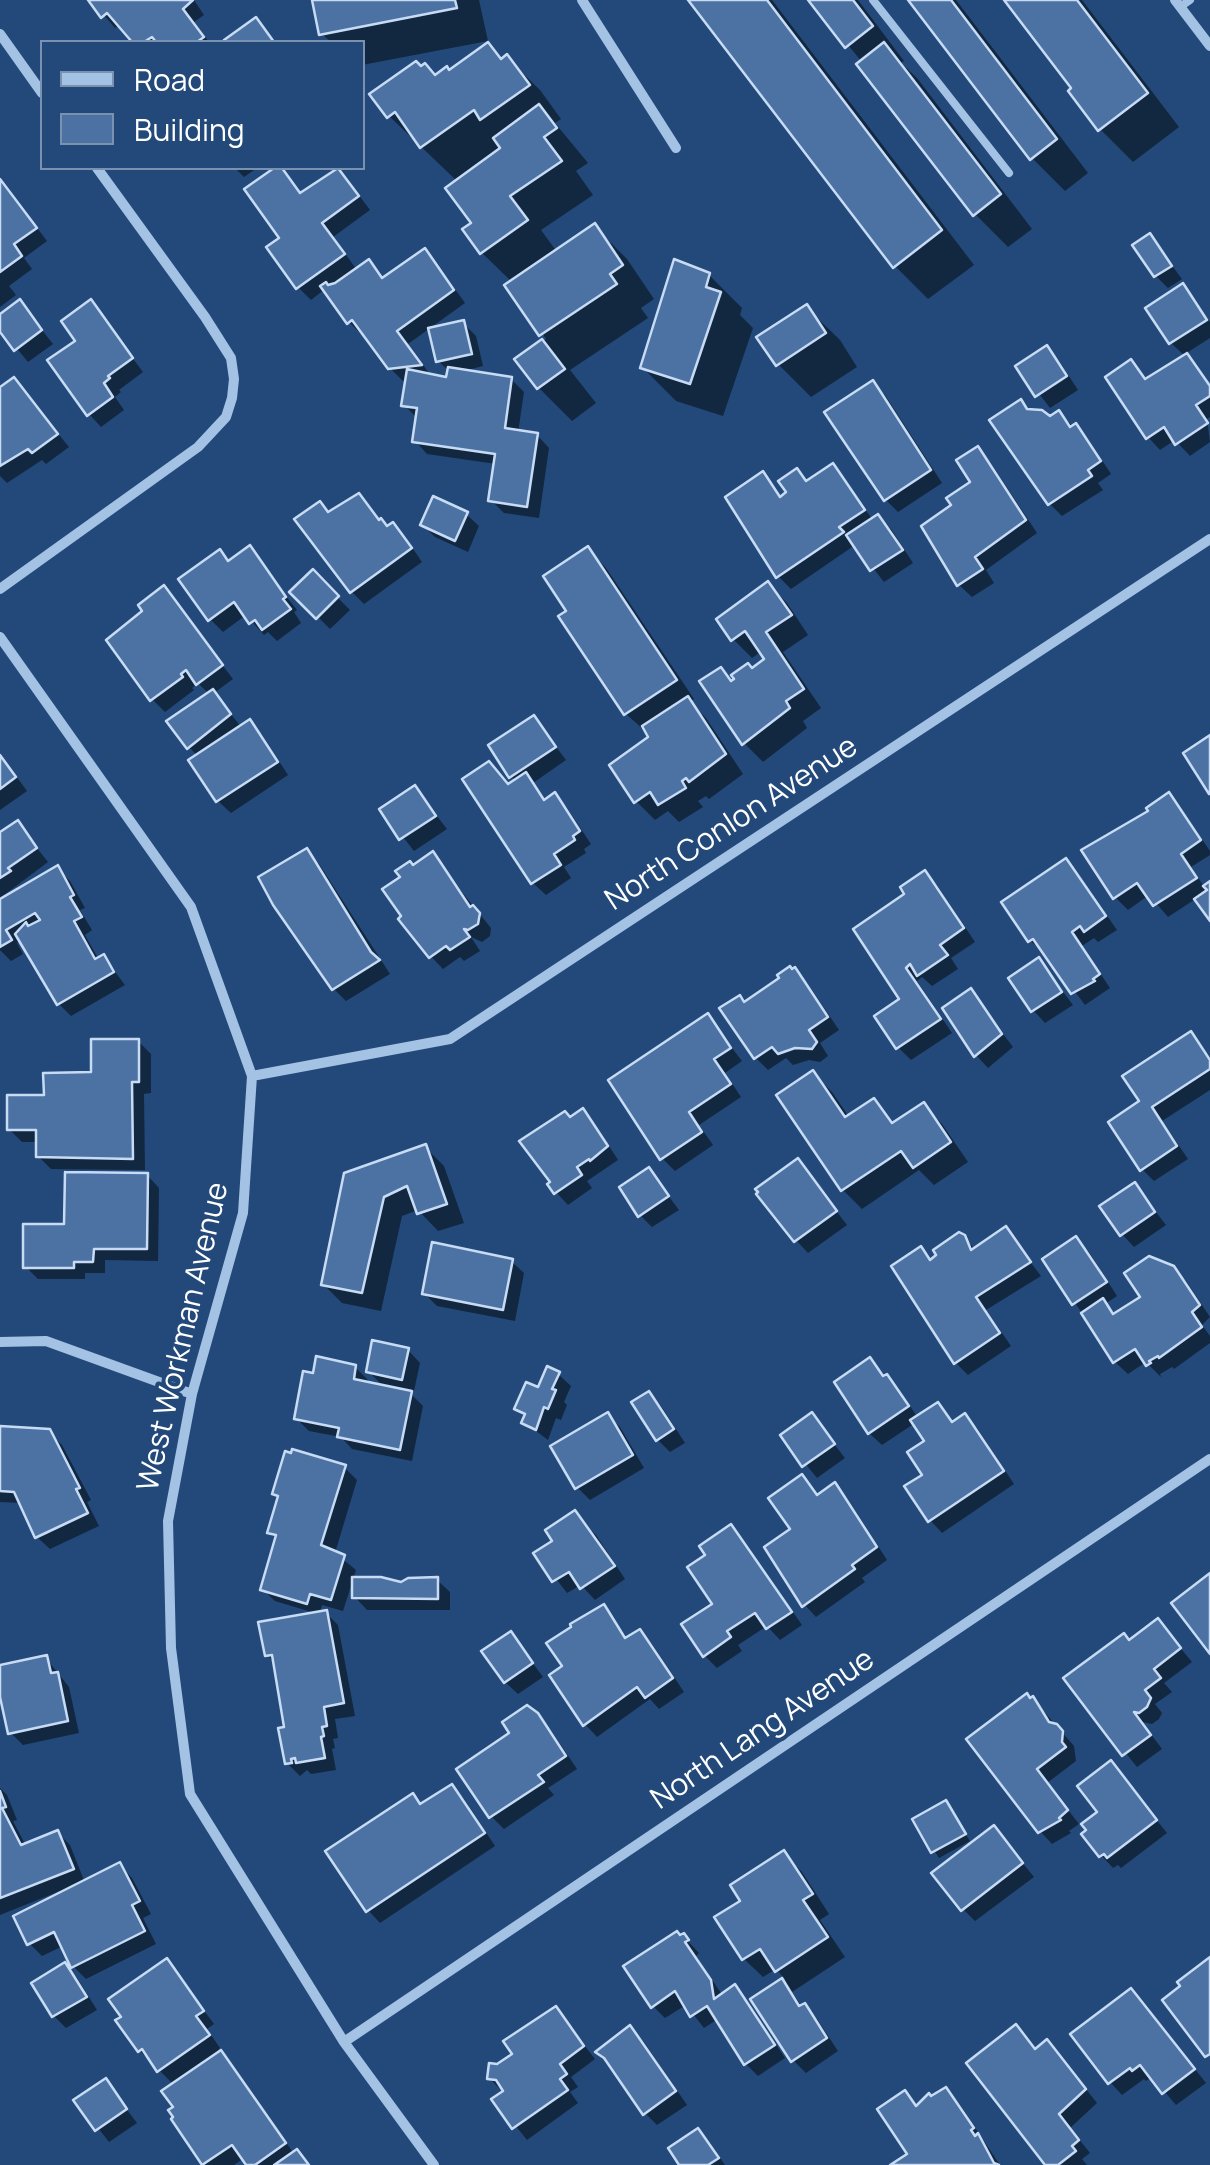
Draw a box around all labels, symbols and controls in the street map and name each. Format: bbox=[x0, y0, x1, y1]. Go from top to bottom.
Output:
legend bbox=[40, 40, 365, 170]
text: Road bbox=[134, 59, 205, 100]
text: Building bbox=[134, 109, 245, 150]
street label: North Conlon Avenue bbox=[599, 729, 865, 919]
street label: West Workman Avenue bbox=[131, 1179, 237, 1495]
street label: North Lang Avenue bbox=[645, 1642, 881, 1818]

